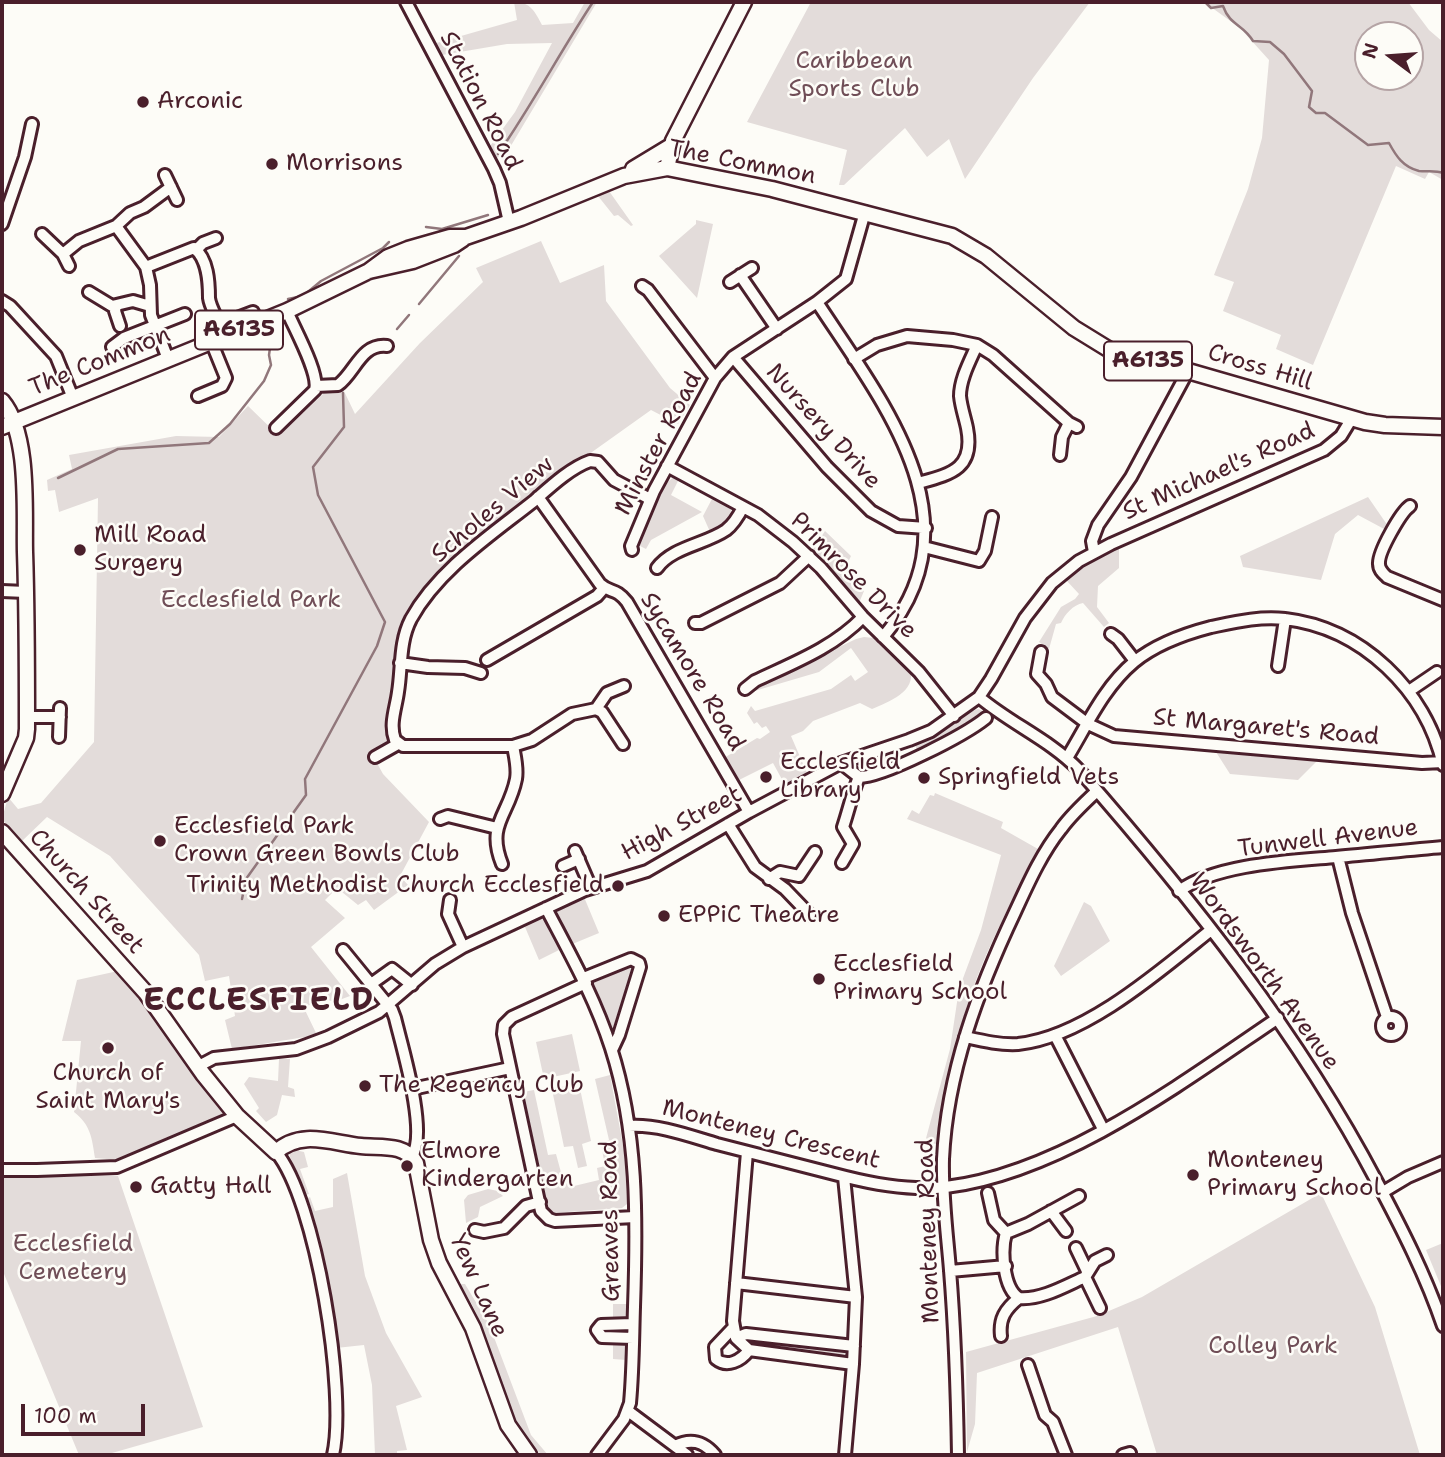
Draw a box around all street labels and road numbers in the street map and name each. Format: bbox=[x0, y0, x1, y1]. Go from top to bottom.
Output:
street label: Station Road bbox=[433, 27, 527, 175]
street label: The Common bbox=[666, 135, 818, 191]
road number: A6135 bbox=[195, 310, 283, 350]
street label: The Common bbox=[25, 321, 175, 403]
street label: Cross Hill bbox=[1204, 338, 1316, 398]
road number: A6135 bbox=[1104, 342, 1192, 380]
street label: Nursery Drive bbox=[759, 359, 887, 495]
street label: Minster Road bbox=[609, 367, 709, 521]
street label: St Michael's Road bbox=[1119, 417, 1319, 527]
street label: Scholes View bbox=[426, 451, 560, 569]
street label: Primrose Drive bbox=[784, 507, 922, 645]
street label: Sycamore Road bbox=[633, 588, 751, 756]
street label: St Margaret's Road bbox=[1152, 704, 1380, 752]
street label: High Street bbox=[617, 780, 747, 868]
street label: Tunwell Avenue bbox=[1236, 814, 1420, 864]
street label: Church Street bbox=[22, 824, 150, 960]
street label: Wordsworth Avenue bbox=[1183, 868, 1345, 1076]
street label: Monteney Crescent bbox=[659, 1094, 883, 1176]
street label: Monteney Road bbox=[911, 1138, 947, 1324]
street label: Greaves Road bbox=[595, 1140, 627, 1302]
street label: Yew Lane bbox=[442, 1230, 514, 1342]

